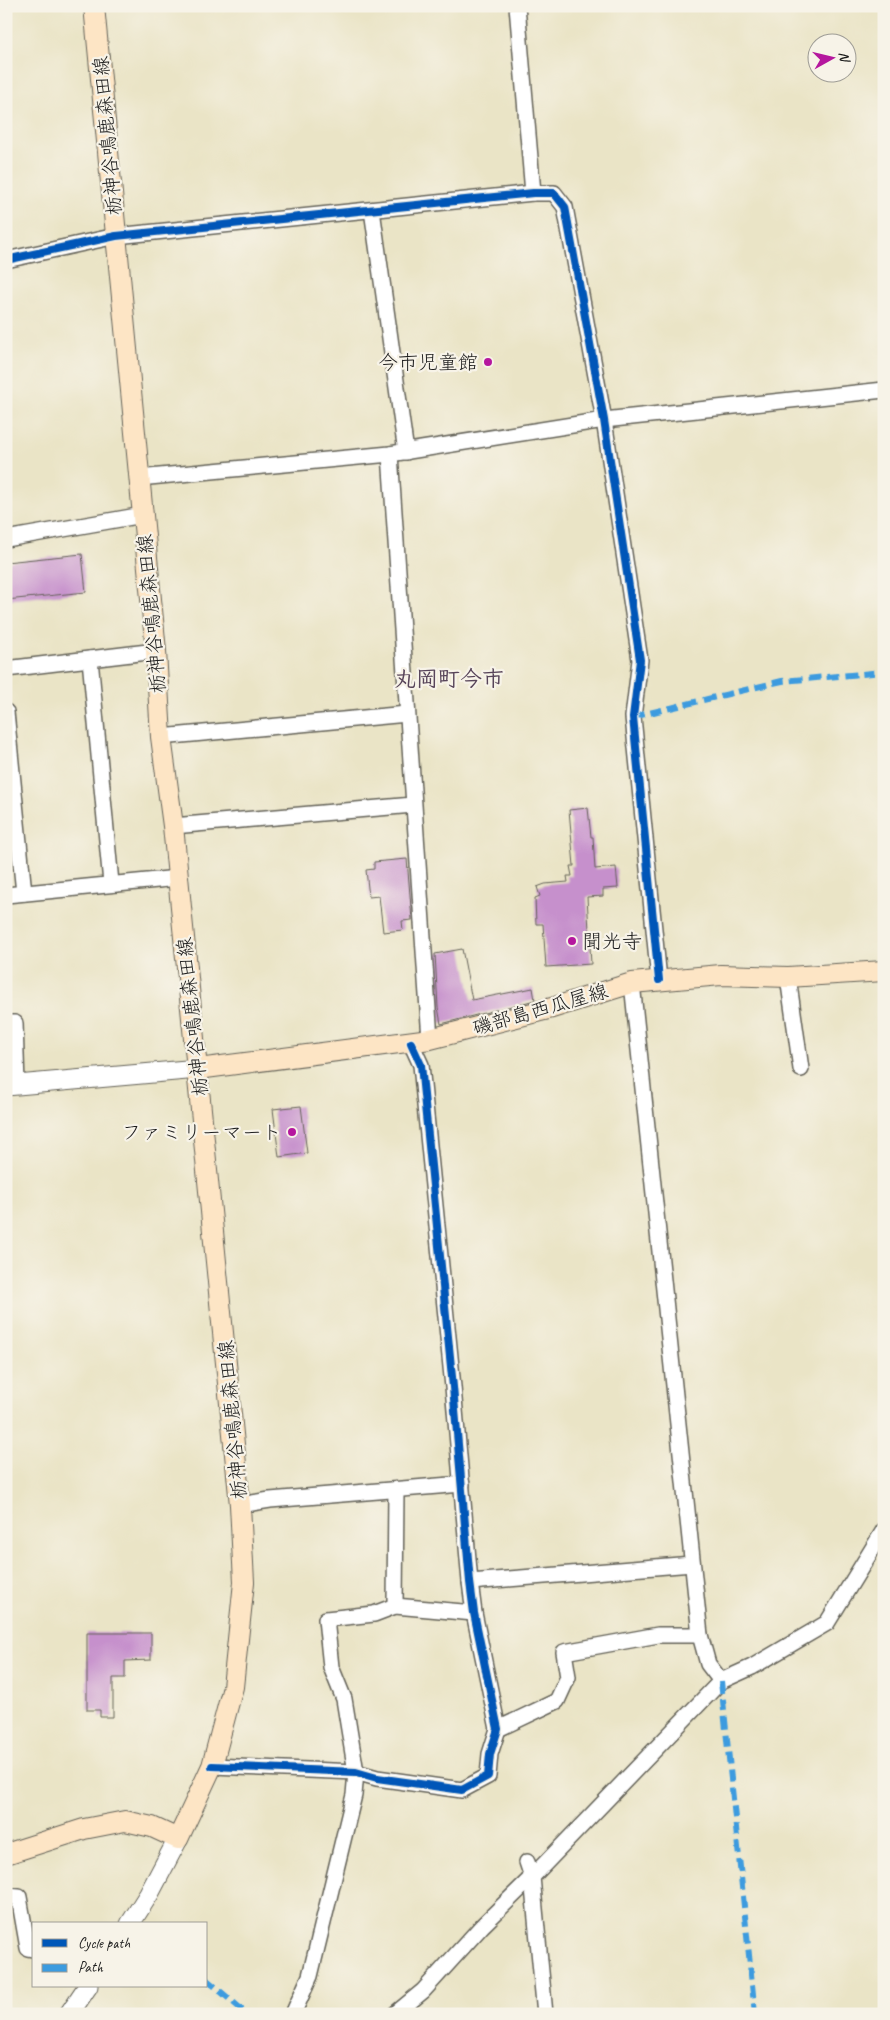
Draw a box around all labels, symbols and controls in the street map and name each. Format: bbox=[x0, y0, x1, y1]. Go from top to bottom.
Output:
north arrow bbox=[808, 32, 858, 82]
text: N bbox=[835, 51, 854, 64]
street label: 栃神谷鳴鹿森田線 bbox=[88, 55, 127, 217]
place label: 今市児童館 bbox=[378, 350, 478, 375]
marker: 今市児童館 bbox=[482, 356, 494, 368]
street label: 栃神谷鳴鹿森田線 bbox=[132, 533, 171, 695]
district label: 丸岡町今市 bbox=[394, 665, 504, 693]
place label: 聞光寺 bbox=[582, 929, 642, 954]
marker: 聞光寺 bbox=[566, 935, 578, 947]
street label: 栃神谷鳴鹿森田線 bbox=[172, 936, 213, 1098]
street label: 磯部島西瓜屋線 bbox=[469, 978, 611, 1041]
place label: ファミリーマート bbox=[122, 1120, 282, 1145]
marker: ファミリーマート bbox=[286, 1126, 298, 1138]
street label: 栃神谷鳴鹿森田線 bbox=[213, 1339, 252, 1501]
legend bbox=[32, 1922, 208, 1988]
text: Cycle path bbox=[78, 1934, 130, 1953]
text: Path bbox=[78, 1958, 104, 1977]

